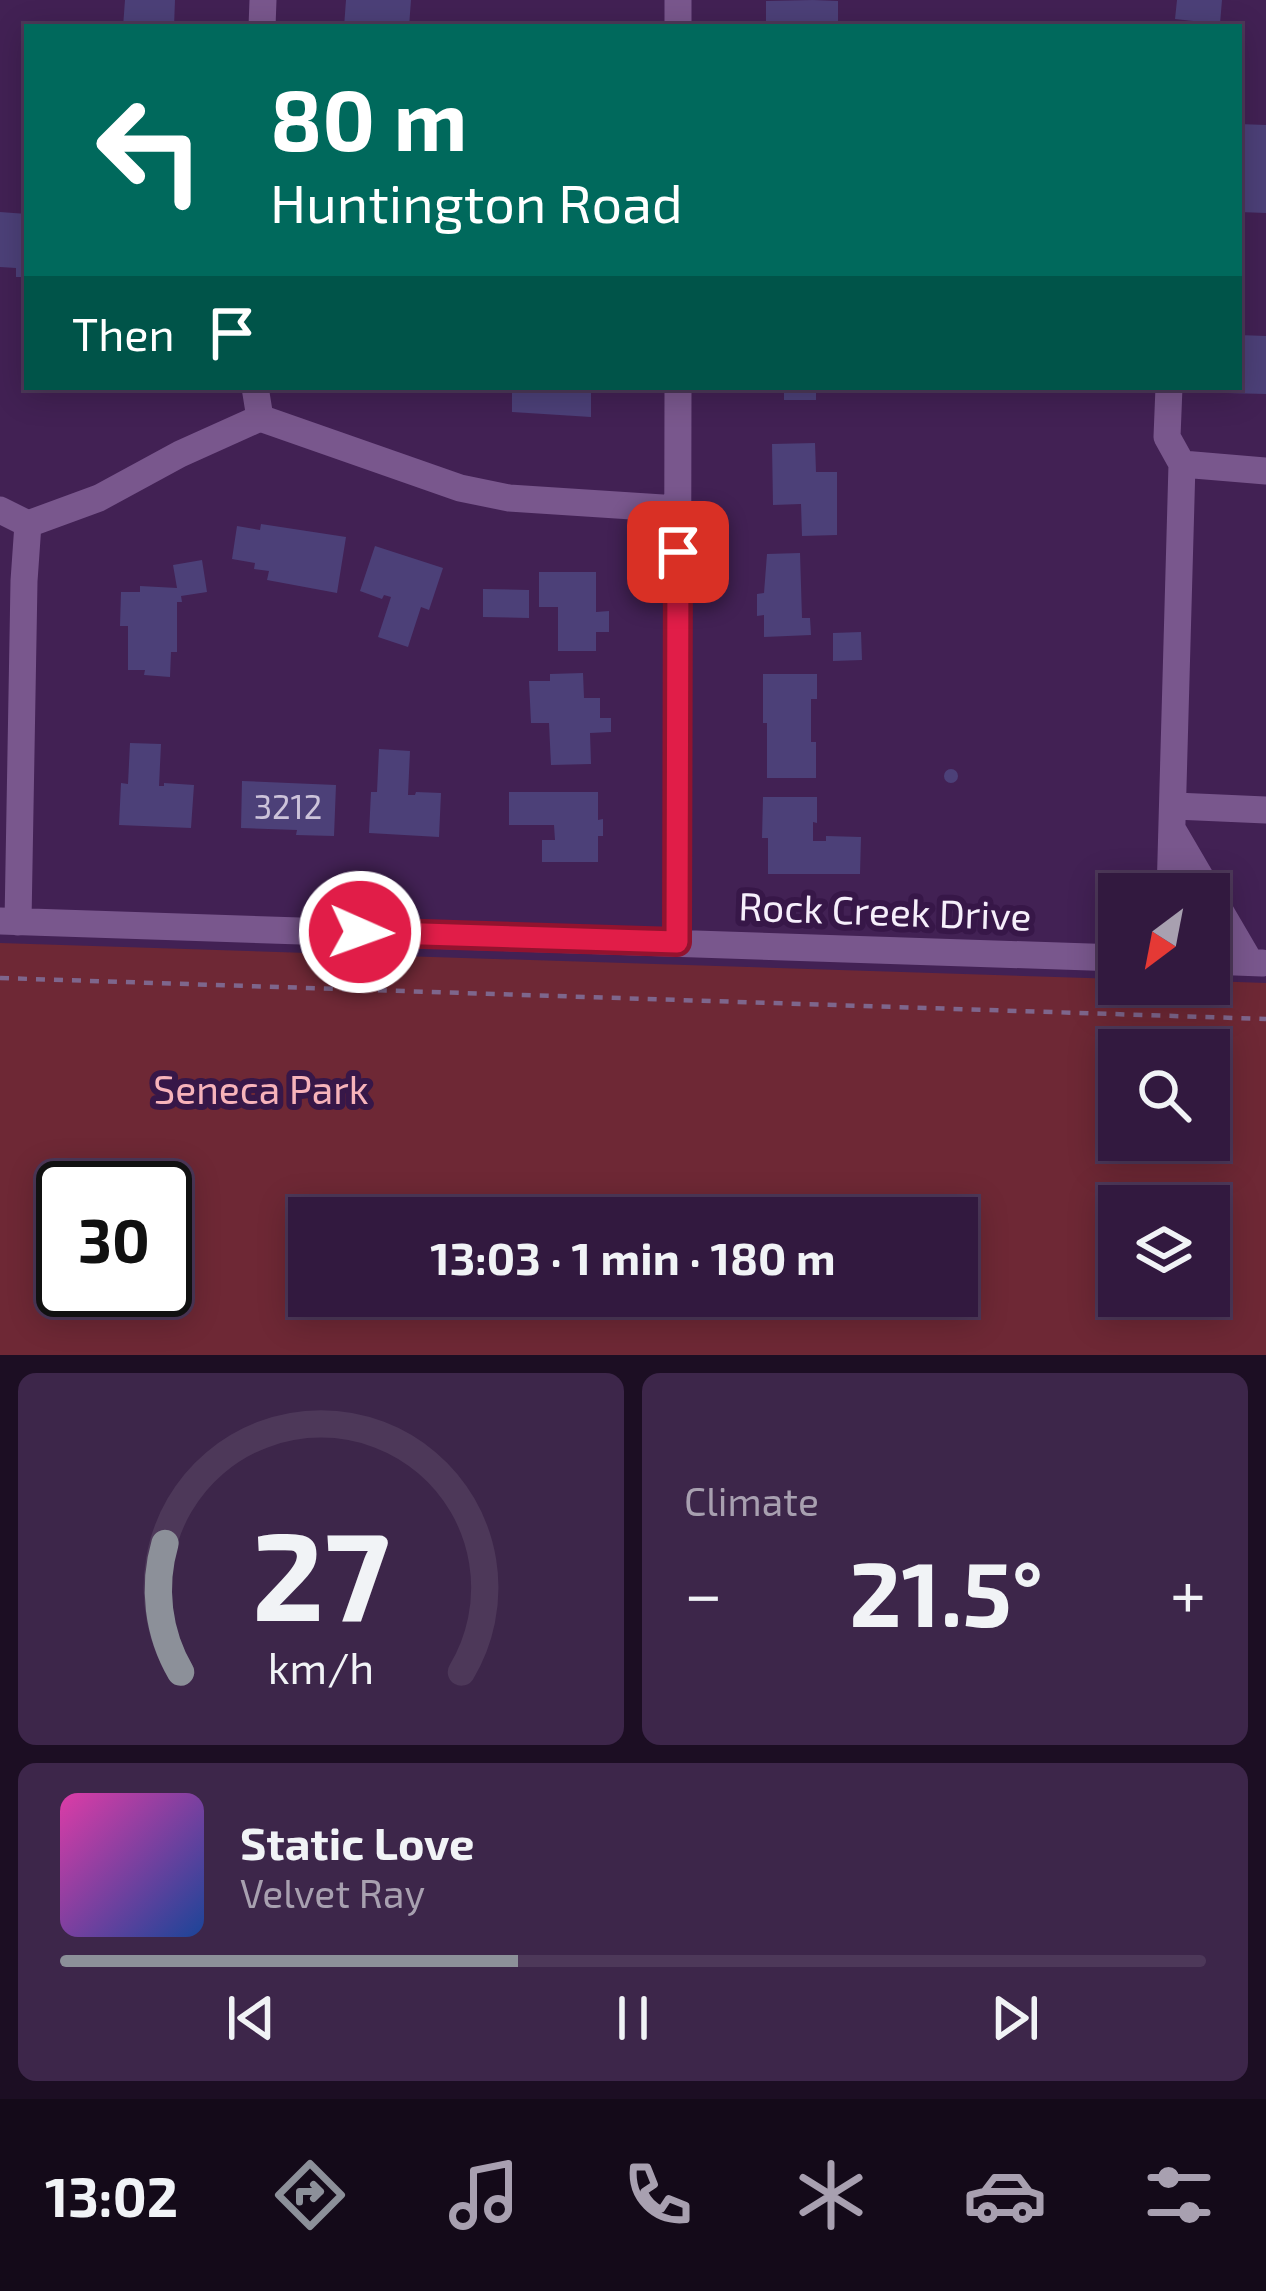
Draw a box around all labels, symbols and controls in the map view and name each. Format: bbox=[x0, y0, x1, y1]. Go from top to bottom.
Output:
text: 80 m bbox=[270, 67, 467, 168]
icon: left bbox=[72, 72, 228, 228]
text: Huntington Road bbox=[270, 169, 683, 234]
icon: arrive bbox=[199, 300, 265, 366]
text: Then bbox=[72, 306, 175, 360]
pin bbox=[627, 501, 729, 603]
icon: arrive bbox=[645, 519, 711, 585]
house number: 3212 bbox=[254, 786, 322, 826]
position arrow bbox=[297, 869, 423, 995]
north arrow bbox=[1098, 873, 1230, 1005]
map controls bbox=[1098, 873, 1230, 1317]
street label: Rock Creek Drive bbox=[738, 881, 1032, 939]
button: search bbox=[1098, 1029, 1230, 1161]
park label: Seneca Park bbox=[153, 1065, 369, 1112]
speed limit sign: 30 bbox=[36, 1161, 192, 1317]
button: layers bbox=[1098, 1185, 1230, 1317]
text: 13:03 · 1 min · 180 m bbox=[430, 1230, 836, 1284]
text: Climate bbox=[684, 1477, 819, 1524]
text: 27 bbox=[252, 1496, 390, 1646]
text: 21.5° bbox=[849, 1537, 1043, 1645]
text: − bbox=[684, 1552, 723, 1631]
text: + bbox=[1170, 1552, 1206, 1631]
text: km/h bbox=[268, 1641, 374, 1693]
text: Static Love bbox=[240, 1815, 475, 1869]
text: Velvet Ray bbox=[240, 1869, 425, 1916]
icon: previous bbox=[218, 1985, 284, 2051]
icon: pause bbox=[600, 1985, 666, 2051]
icon: next bbox=[982, 1985, 1048, 2051]
icon: directions bbox=[268, 2153, 352, 2237]
icon: music bbox=[442, 2153, 526, 2237]
icon: phone bbox=[616, 2153, 700, 2237]
icon: climate bbox=[789, 2153, 873, 2237]
icon: car bbox=[963, 2153, 1047, 2237]
icon: filters bbox=[1137, 2153, 1221, 2237]
text: 13:02 bbox=[45, 2163, 178, 2228]

